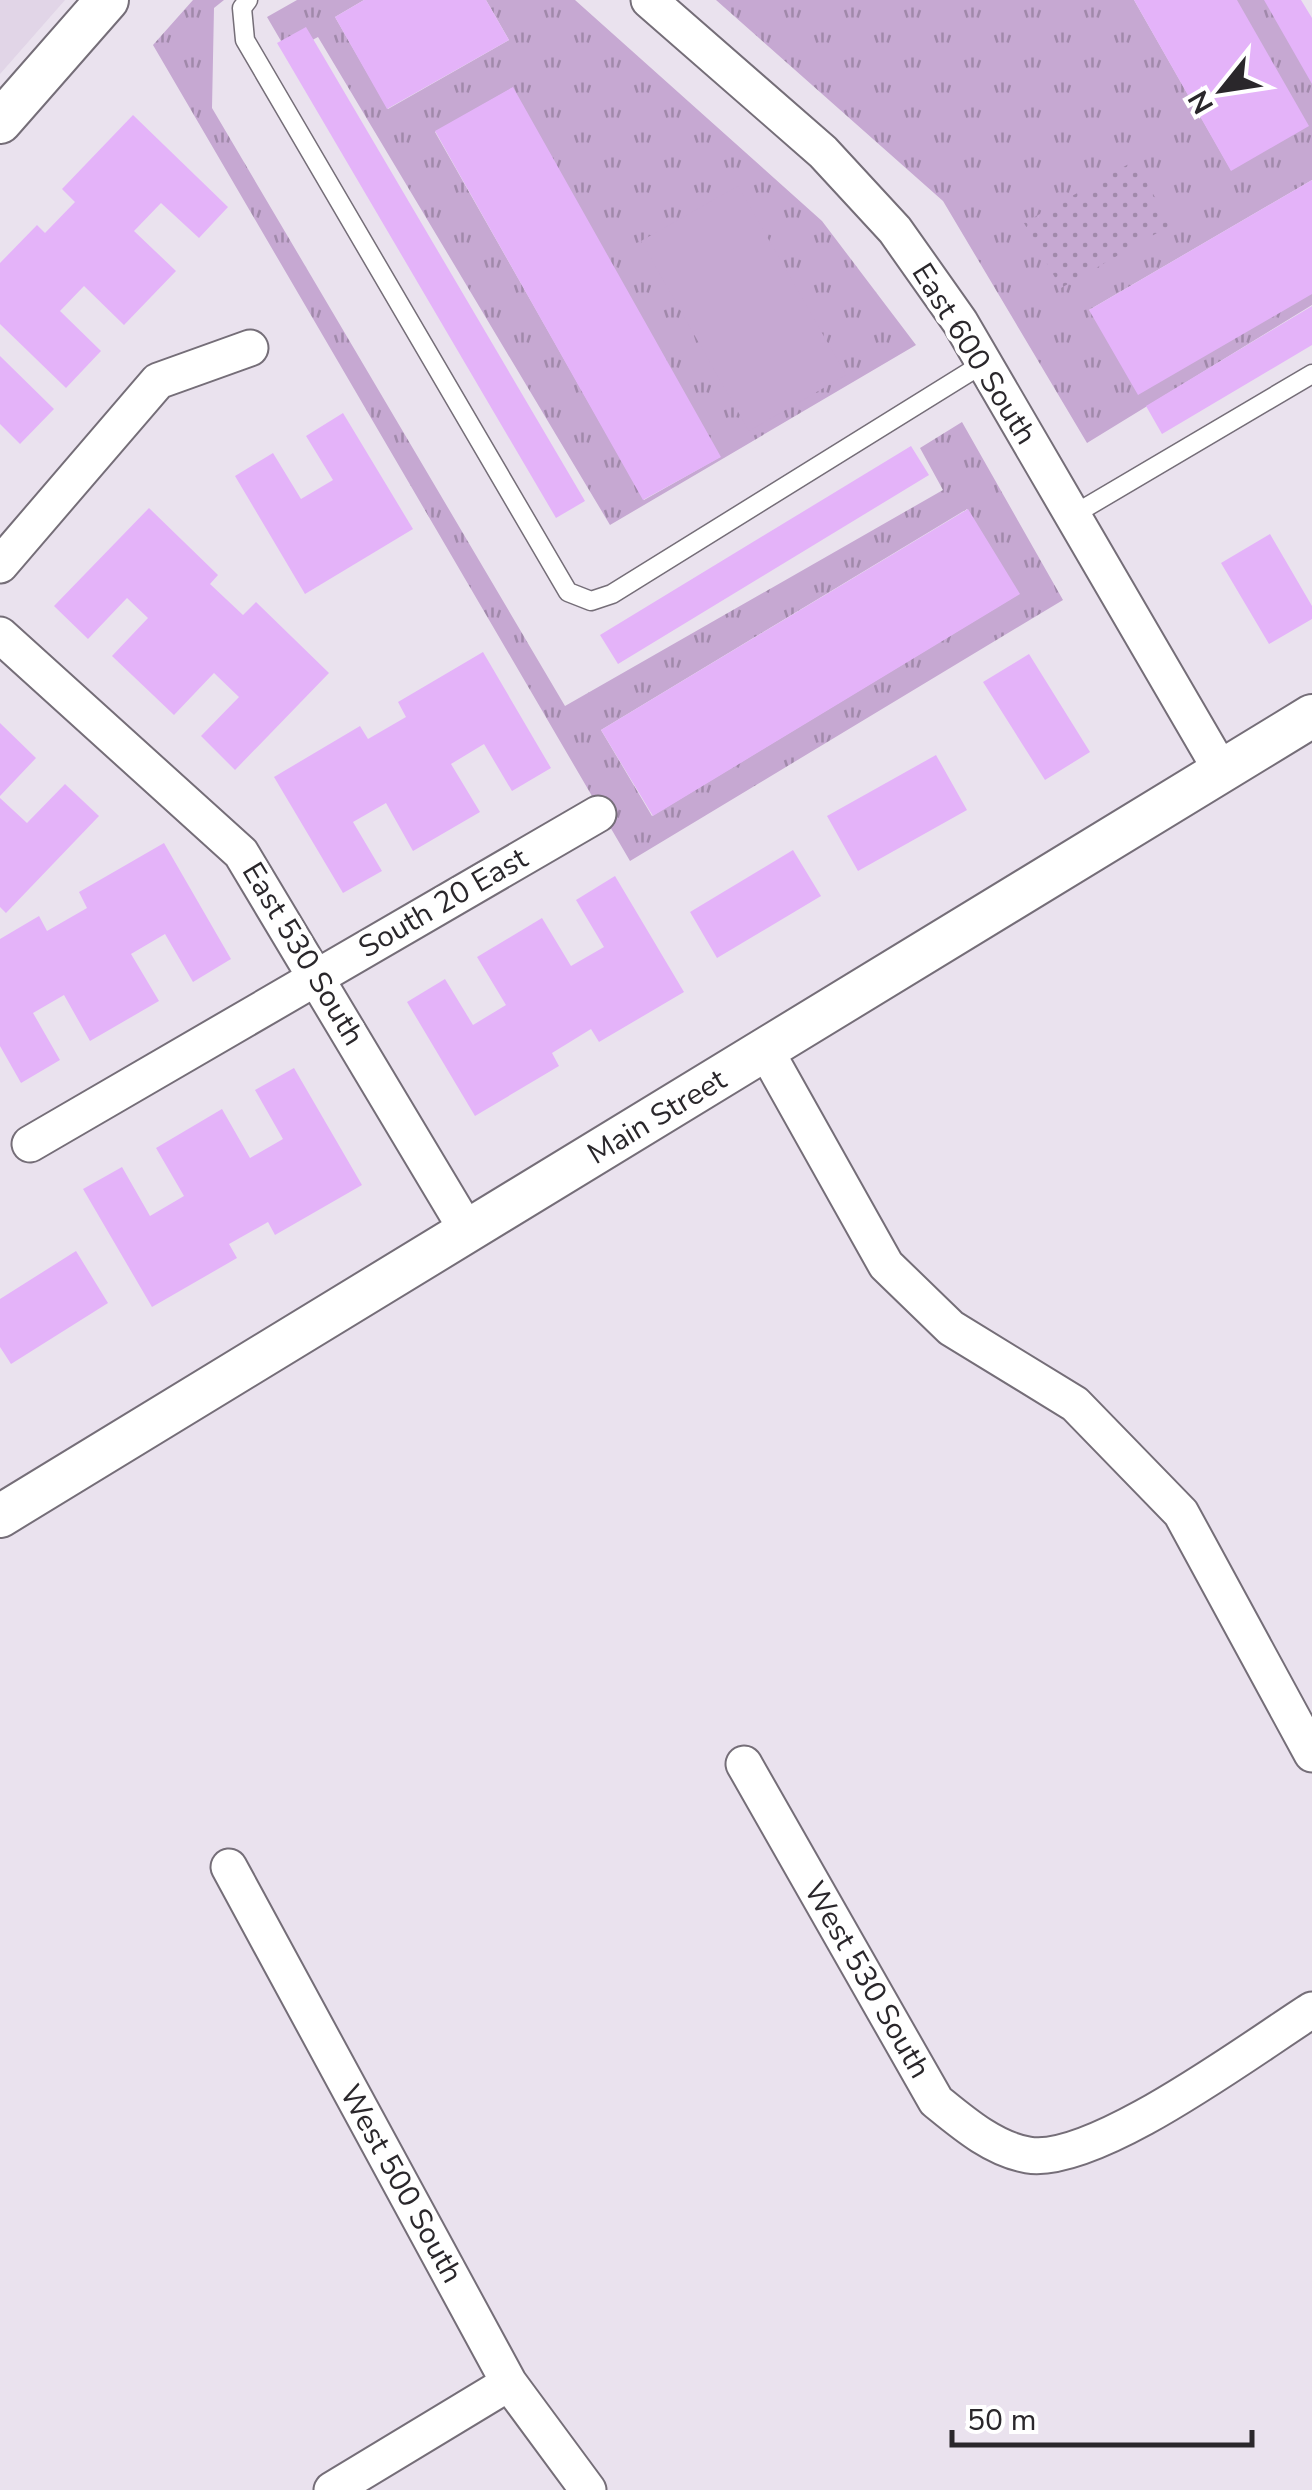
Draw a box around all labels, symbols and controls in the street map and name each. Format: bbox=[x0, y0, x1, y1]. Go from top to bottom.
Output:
north arrow bbox=[1172, 40, 1272, 140]
text: N bbox=[1180, 83, 1223, 121]
street label: East 600 South bbox=[902, 255, 1046, 453]
street label: South 20 East bbox=[351, 838, 535, 968]
street label: East 530 South bbox=[232, 855, 374, 1053]
street label: Main Street bbox=[580, 1059, 734, 1175]
street label: West 530 South bbox=[794, 1874, 940, 2086]
street label: West 500 South bbox=[330, 2077, 472, 2291]
scale bar bbox=[952, 2385, 1252, 2447]
text: 50 m bbox=[967, 2400, 1036, 2441]

